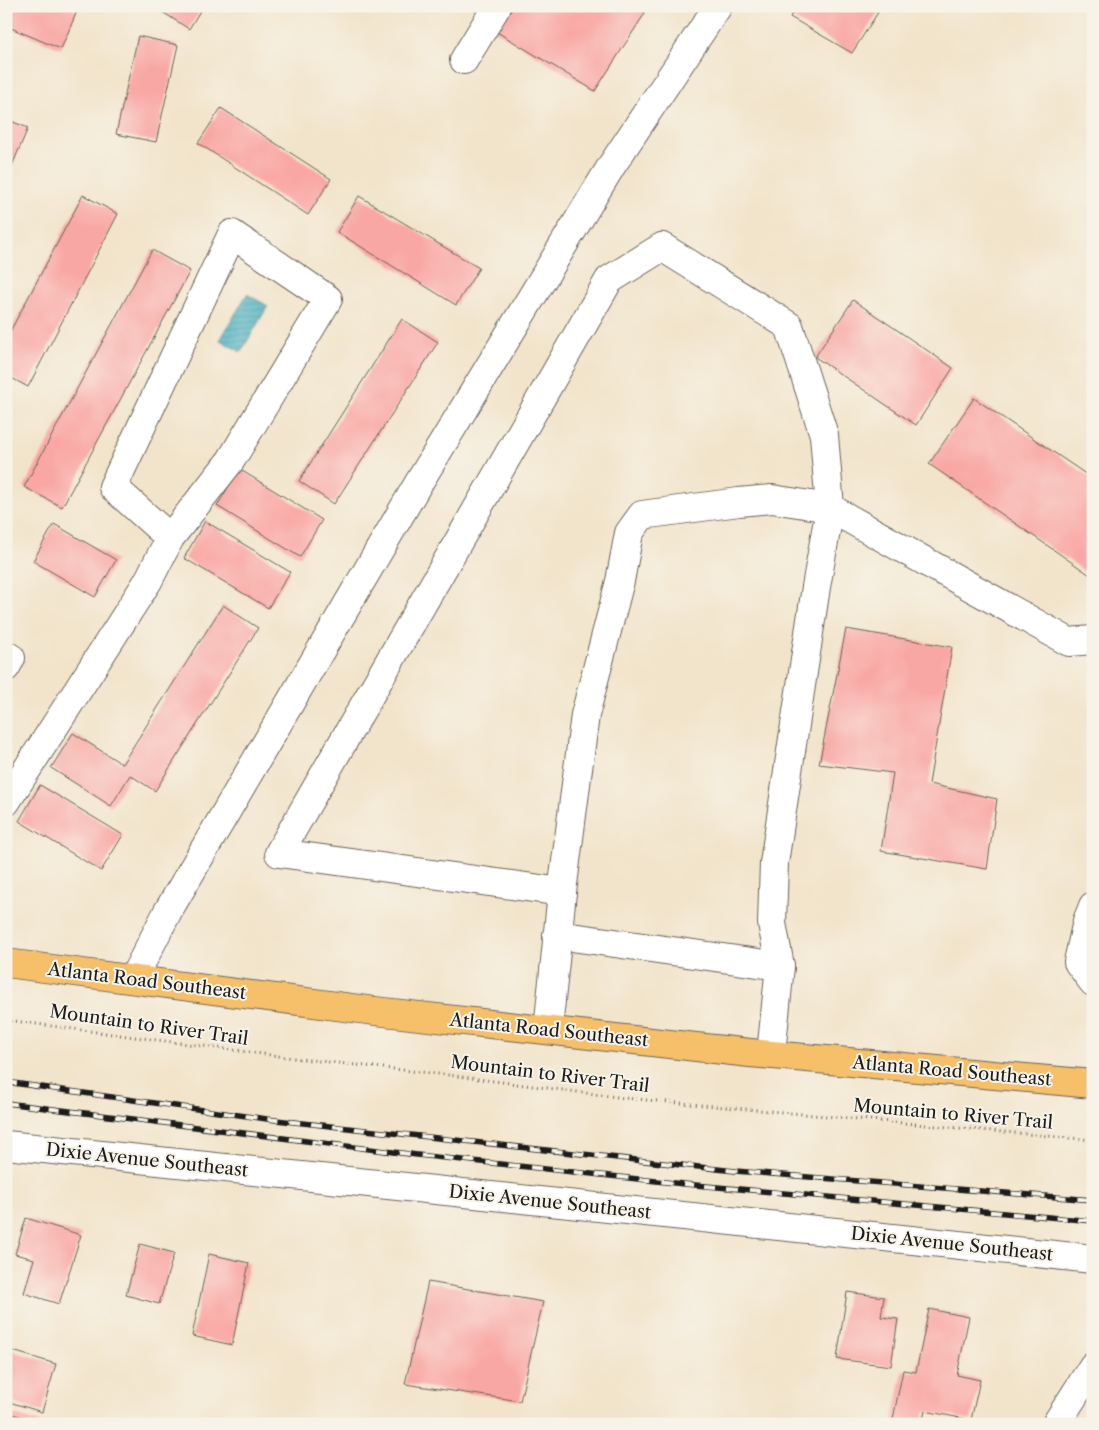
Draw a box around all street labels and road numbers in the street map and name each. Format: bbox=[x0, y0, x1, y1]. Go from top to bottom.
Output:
street label: Atlanta Road Southeast bbox=[46, 958, 248, 1004]
street label: Mountain to River Trail bbox=[48, 1000, 250, 1050]
street label: Atlanta Road Southeast bbox=[448, 1009, 650, 1051]
street label: Mountain to River Trail bbox=[449, 1051, 651, 1097]
street label: Atlanta Road Southeast bbox=[851, 1051, 1053, 1091]
street label: Mountain to River Trail bbox=[852, 1094, 1054, 1134]
street label: Dixie Avenue Southeast bbox=[45, 1138, 250, 1182]
street label: Dixie Avenue Southeast bbox=[448, 1180, 653, 1224]
street label: Dixie Avenue Southeast bbox=[850, 1222, 1055, 1266]

